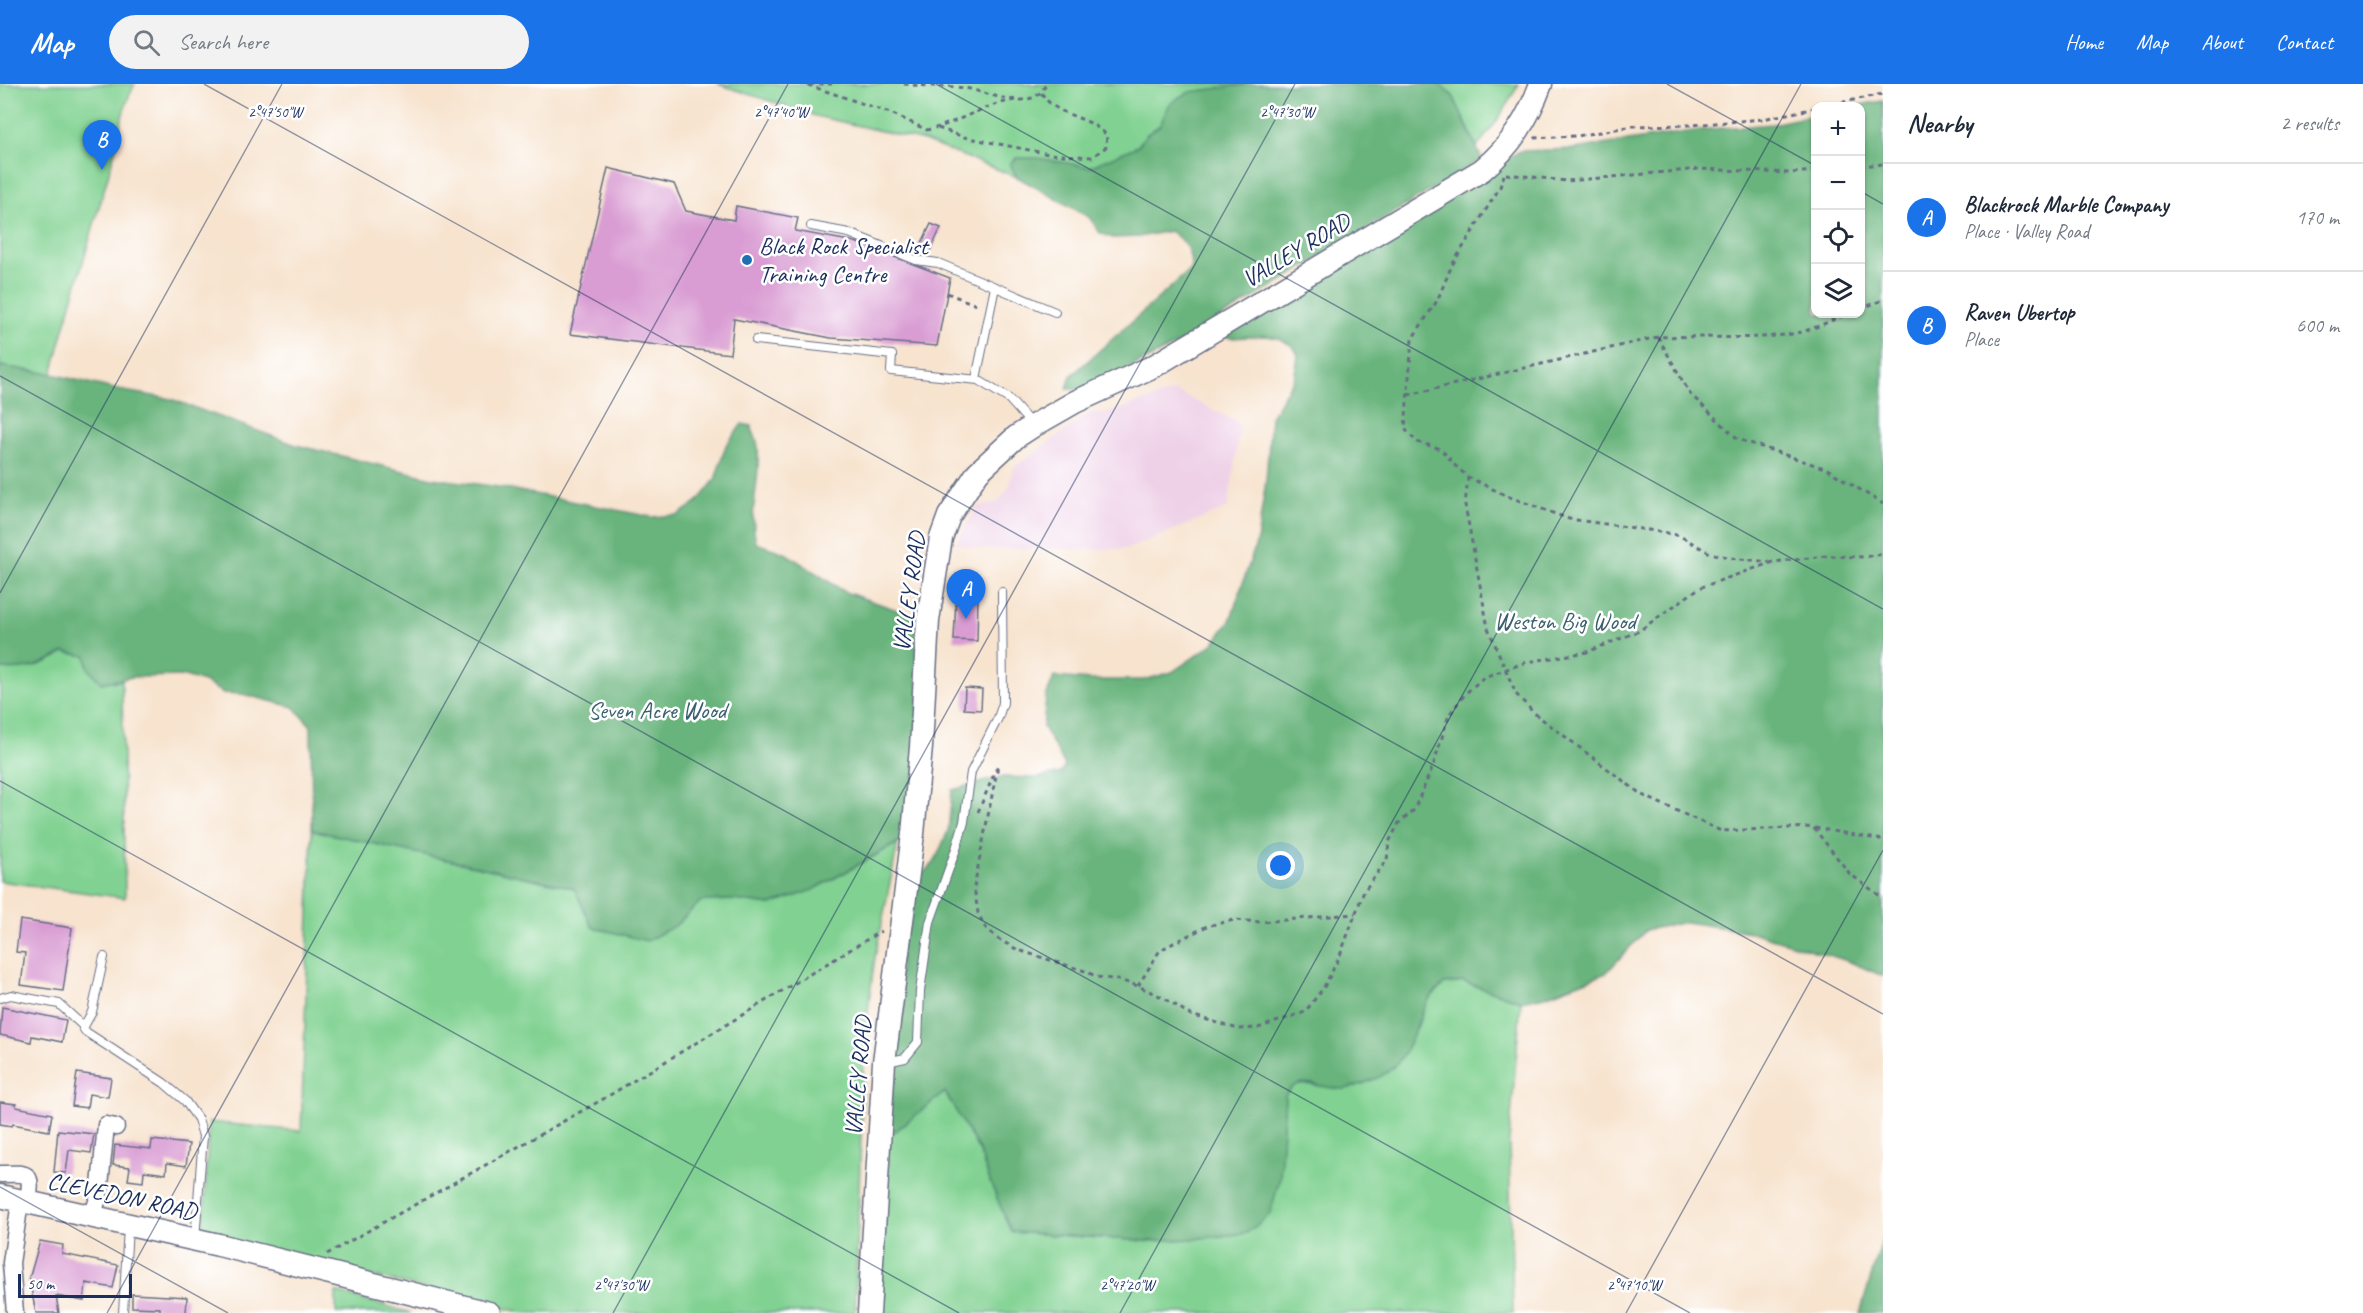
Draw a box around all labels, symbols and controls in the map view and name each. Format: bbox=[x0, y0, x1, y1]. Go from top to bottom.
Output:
search box bbox=[109, 15, 529, 69]
text: Map bbox=[30, 25, 73, 60]
icon: search bbox=[130, 26, 163, 59]
text: Search here bbox=[178, 28, 268, 56]
text: Home bbox=[2065, 29, 2103, 55]
text: Map bbox=[2136, 29, 2168, 55]
text: About bbox=[2201, 29, 2243, 55]
text: Contact bbox=[2276, 29, 2333, 55]
map controls bbox=[1811, 102, 1865, 318]
button: + bbox=[1811, 102, 1865, 156]
text: 2°47'50"W bbox=[248, 103, 305, 122]
text: 2°47'40"W bbox=[754, 103, 811, 122]
text: 2°47'30"W bbox=[1260, 103, 1317, 122]
text: Nearby bbox=[1907, 107, 1972, 140]
text: 2 results bbox=[2280, 111, 2339, 136]
pin: B bbox=[82, 120, 122, 170]
button: − bbox=[1811, 156, 1865, 210]
text: Blackrock Marble Company bbox=[1964, 191, 2169, 219]
street label: VALLEY ROAD bbox=[1237, 205, 1357, 294]
text: A bbox=[1921, 205, 1932, 230]
text: 170 m bbox=[2296, 205, 2339, 230]
button: locate bbox=[1811, 210, 1865, 264]
text: Place · Valley Road bbox=[1964, 219, 2089, 244]
place label: Black Rock Specialist Training Centre bbox=[759, 231, 930, 289]
marker: Black Rock Specialist Training Centre bbox=[740, 253, 754, 267]
button: layers bbox=[1811, 264, 1865, 318]
text: Raven Ubertop bbox=[1964, 299, 2074, 327]
text: B bbox=[1921, 313, 1932, 338]
text: 600 m bbox=[2296, 313, 2339, 338]
text: Place bbox=[1964, 327, 1999, 352]
street label: VALLEY ROAD bbox=[886, 528, 933, 654]
pin: A bbox=[946, 570, 986, 619]
park label: Weston Big Wood bbox=[1494, 606, 1639, 636]
park label: Seven Acre Wood bbox=[588, 695, 730, 725]
your location bbox=[1266, 851, 1295, 880]
street label: VALLEY ROAD bbox=[838, 1013, 878, 1137]
street label: CLEVEDON ROAD bbox=[45, 1166, 201, 1227]
scale bar bbox=[18, 1271, 132, 1298]
text: 50 m bbox=[27, 1274, 54, 1294]
text: 2°47'30"W bbox=[594, 1276, 651, 1295]
text: 2°47'20"W bbox=[1100, 1276, 1157, 1295]
text: 2°47'10"W bbox=[1607, 1276, 1664, 1295]

